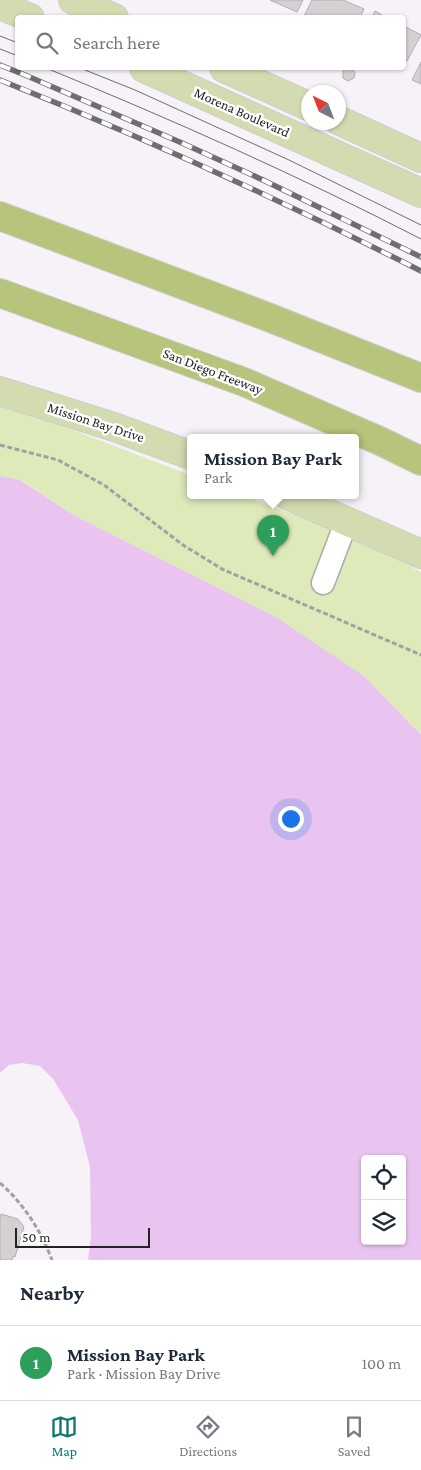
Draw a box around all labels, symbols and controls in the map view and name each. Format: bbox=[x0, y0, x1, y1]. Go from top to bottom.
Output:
search box bbox=[15, 15, 406, 70]
icon: search bbox=[33, 29, 61, 57]
text: Search here bbox=[73, 32, 160, 53]
street label: Morena Boulevard bbox=[192, 84, 293, 140]
north arrow bbox=[301, 85, 346, 130]
street label: San Diego Freeway bbox=[161, 345, 266, 398]
street label: Mission Bay Drive bbox=[46, 399, 146, 445]
popup bbox=[187, 434, 359, 499]
text: Mission Bay Park bbox=[204, 448, 342, 469]
text: Park bbox=[204, 469, 232, 486]
pin: 1 bbox=[257, 515, 289, 556]
your location bbox=[278, 806, 304, 832]
map controls bbox=[361, 1155, 406, 1245]
button: locate bbox=[361, 1155, 406, 1200]
button: layers bbox=[361, 1200, 406, 1245]
scale bar bbox=[15, 1225, 150, 1248]
text: 50 m bbox=[22, 1229, 50, 1245]
text: Nearby bbox=[20, 1281, 84, 1305]
text: Mission Bay Park bbox=[67, 1344, 205, 1365]
text: 1 bbox=[33, 1355, 39, 1372]
text: 100 m bbox=[362, 1355, 401, 1372]
text: Park · Mission Bay Drive bbox=[67, 1365, 220, 1382]
tab: Map bbox=[50, 1413, 78, 1459]
tab: Directions bbox=[179, 1413, 237, 1459]
tab: Saved bbox=[338, 1413, 371, 1459]

